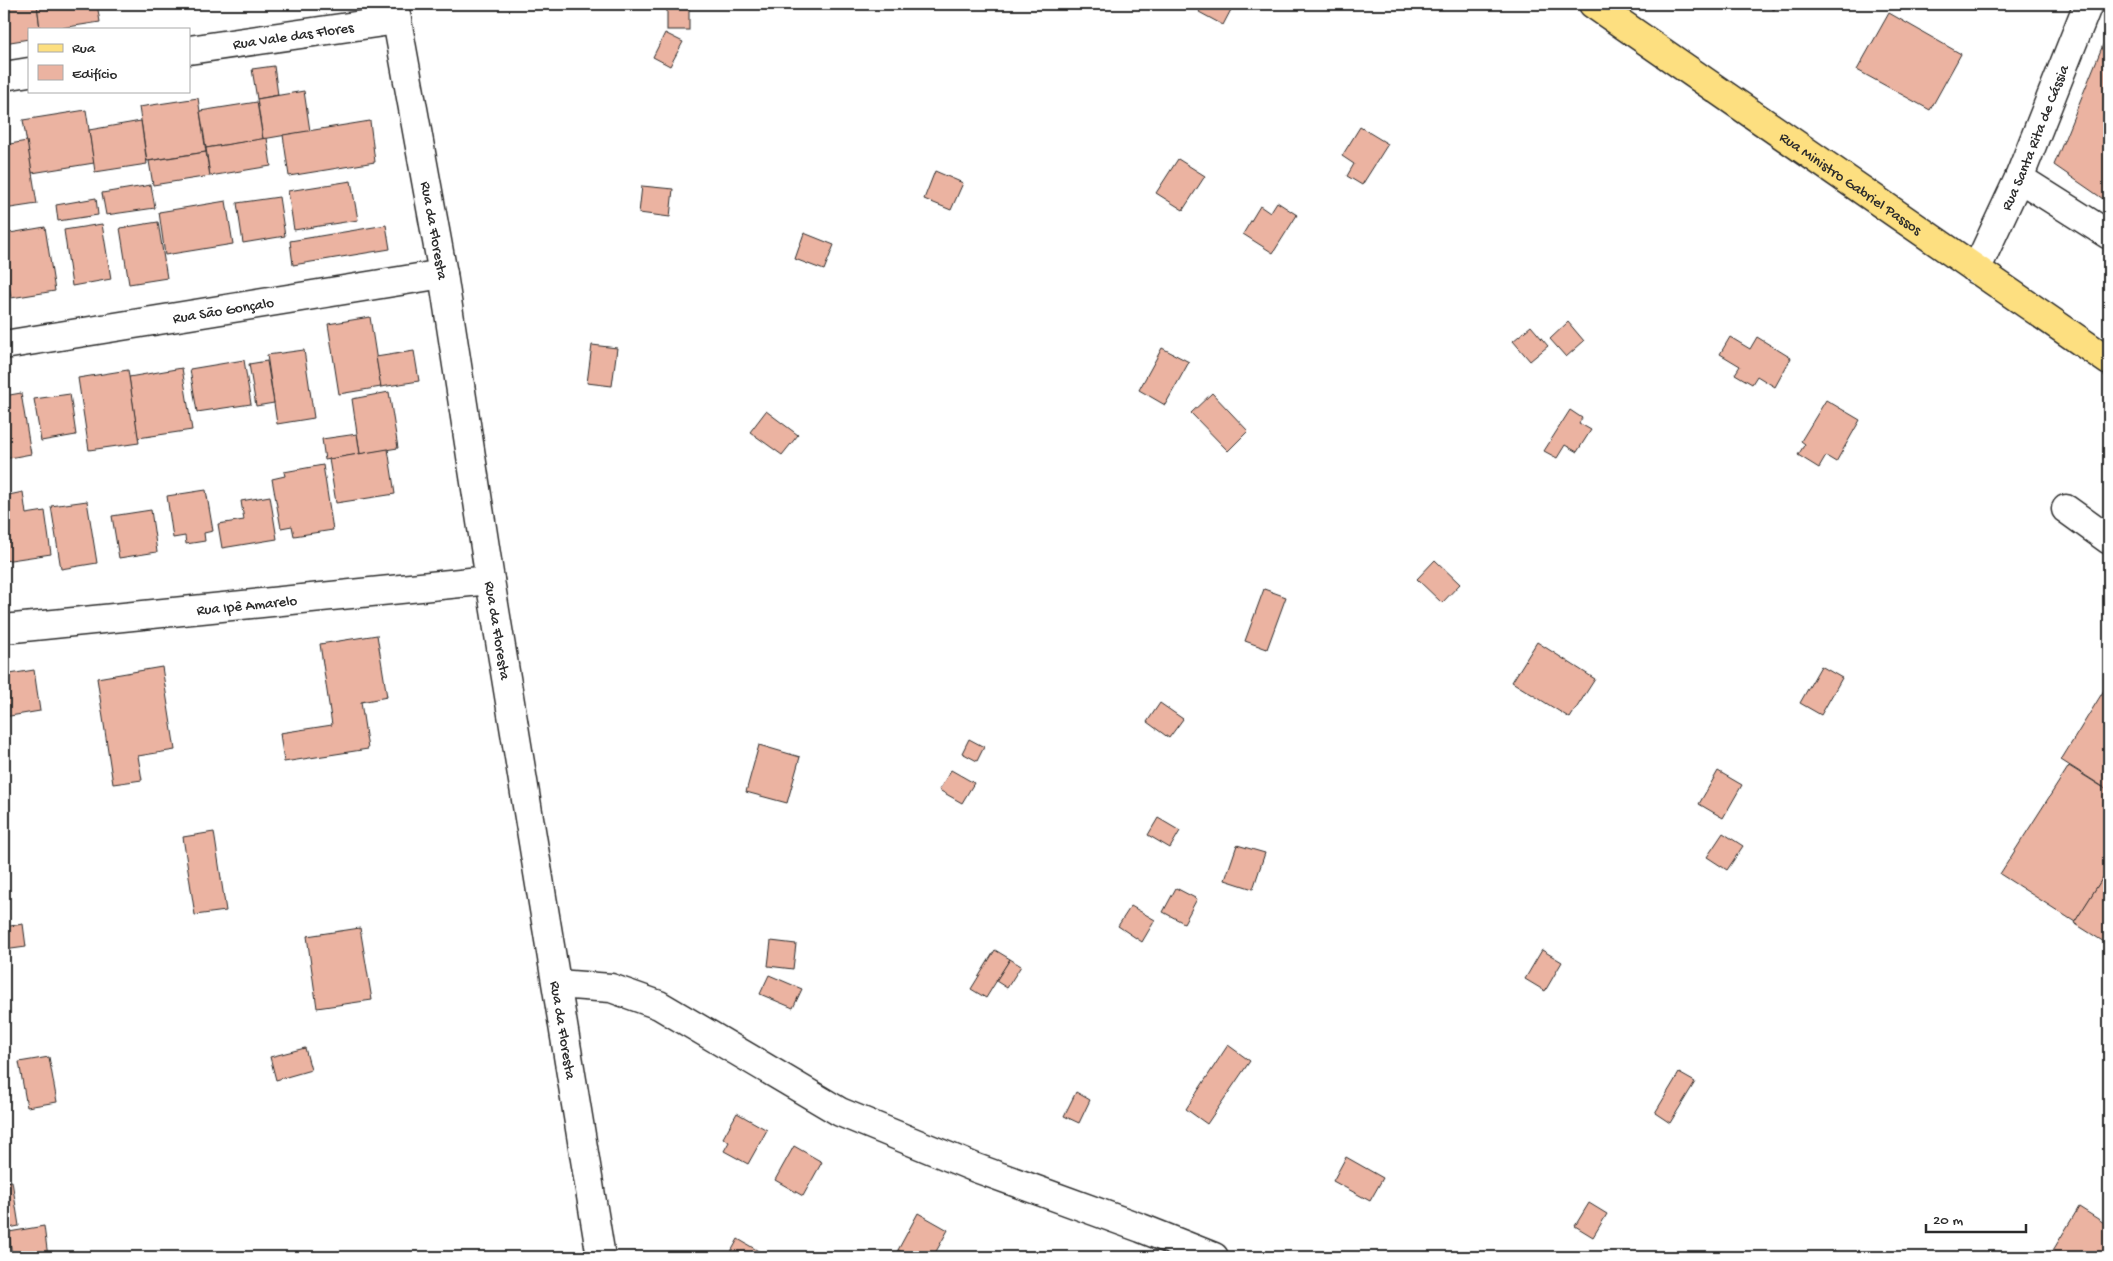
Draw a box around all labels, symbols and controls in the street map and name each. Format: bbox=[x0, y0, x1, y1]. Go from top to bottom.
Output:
street label: Rua Vale das Flores bbox=[232, 19, 355, 55]
legend bbox=[28, 28, 190, 92]
text: Rua bbox=[72, 40, 96, 58]
street label: Rua Santa Rita de Cássia bbox=[1998, 62, 2074, 214]
text: Edifício bbox=[72, 66, 118, 84]
street label: Rua Ministro Gabriel Passos bbox=[1775, 129, 1925, 240]
street label: Rua da Floresta bbox=[415, 180, 451, 282]
street label: Rua São Gonçalo bbox=[171, 294, 276, 329]
street label: Rua da Floresta bbox=[479, 580, 513, 682]
street label: Rua Ipê Amarelo bbox=[196, 592, 298, 621]
street label: Rua da Floresta bbox=[545, 980, 579, 1081]
scale bar bbox=[1926, 1201, 2026, 1233]
text: 20 m bbox=[1933, 1212, 1963, 1230]

